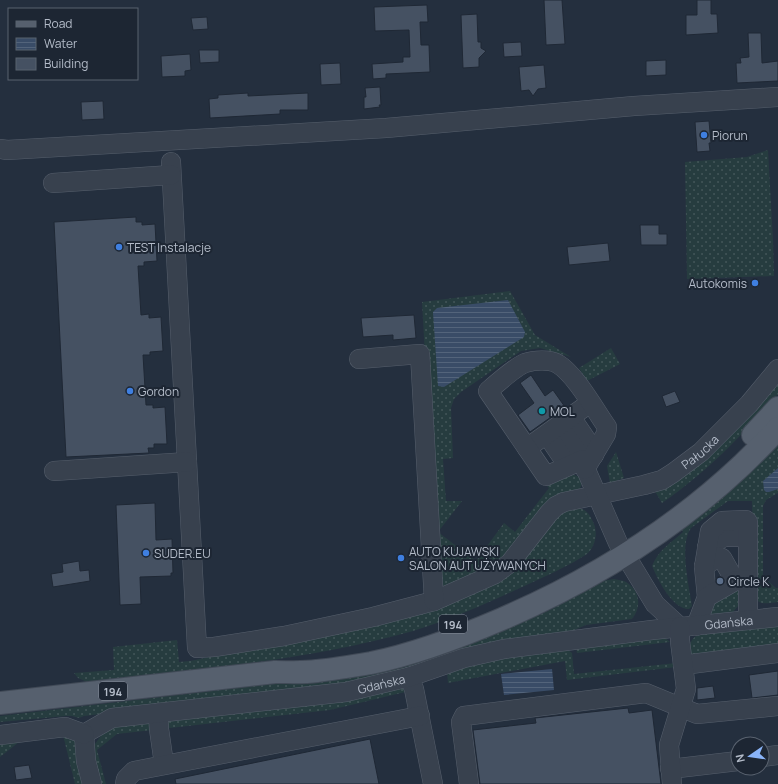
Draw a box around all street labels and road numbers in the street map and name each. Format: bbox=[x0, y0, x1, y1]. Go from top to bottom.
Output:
street label: Pałucka bbox=[677, 431, 722, 473]
street label: Gdańska bbox=[704, 611, 754, 633]
road number: 194 bbox=[439, 615, 467, 633]
street label: Gdańska bbox=[356, 670, 407, 697]
road number: 194 bbox=[99, 682, 127, 700]

